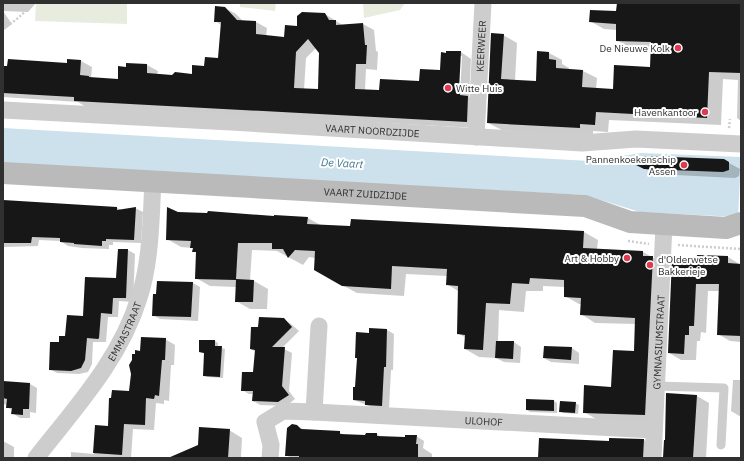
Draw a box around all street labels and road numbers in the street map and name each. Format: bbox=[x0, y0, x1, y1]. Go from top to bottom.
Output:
street label: KEERWEER bbox=[473, 20, 489, 72]
street label: VAART NOORDZIJDE bbox=[325, 121, 420, 140]
street label: VAART ZUIDZIJDE bbox=[323, 185, 408, 202]
street label: GYMNASIUMSTRAAT bbox=[650, 294, 667, 390]
street label: EMMASTRAAT bbox=[104, 300, 144, 363]
street label: ULOHOF bbox=[464, 413, 504, 429]

